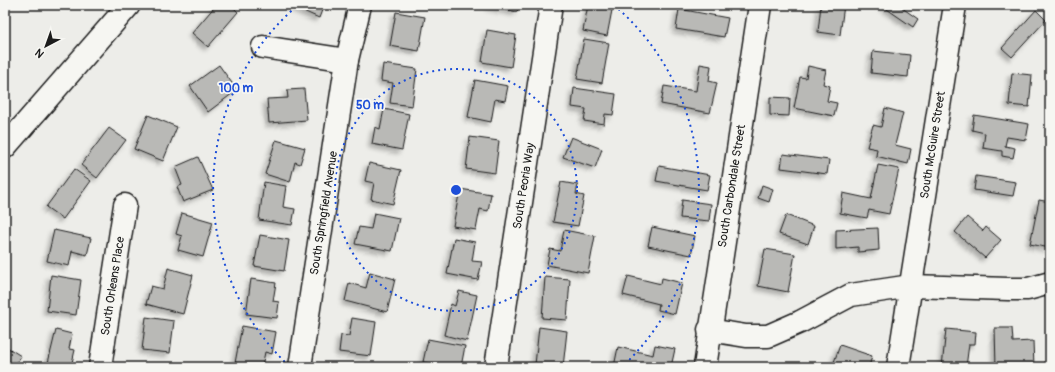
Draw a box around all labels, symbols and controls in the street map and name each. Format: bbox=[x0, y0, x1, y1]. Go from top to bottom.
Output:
north arrow bbox=[26, 26, 66, 66]
text: N bbox=[32, 45, 47, 61]
text: 100 m bbox=[219, 81, 254, 96]
street label: South McGuire Street bbox=[917, 90, 949, 200]
text: 50 m bbox=[356, 98, 384, 113]
street label: South Carbondale Street bbox=[715, 123, 749, 249]
street label: South Peoria Way bbox=[510, 142, 538, 230]
street label: South Springfield Avenue bbox=[307, 150, 341, 276]
centre of rings bbox=[449, 183, 463, 197]
street label: South Orleans Place bbox=[98, 235, 128, 337]

